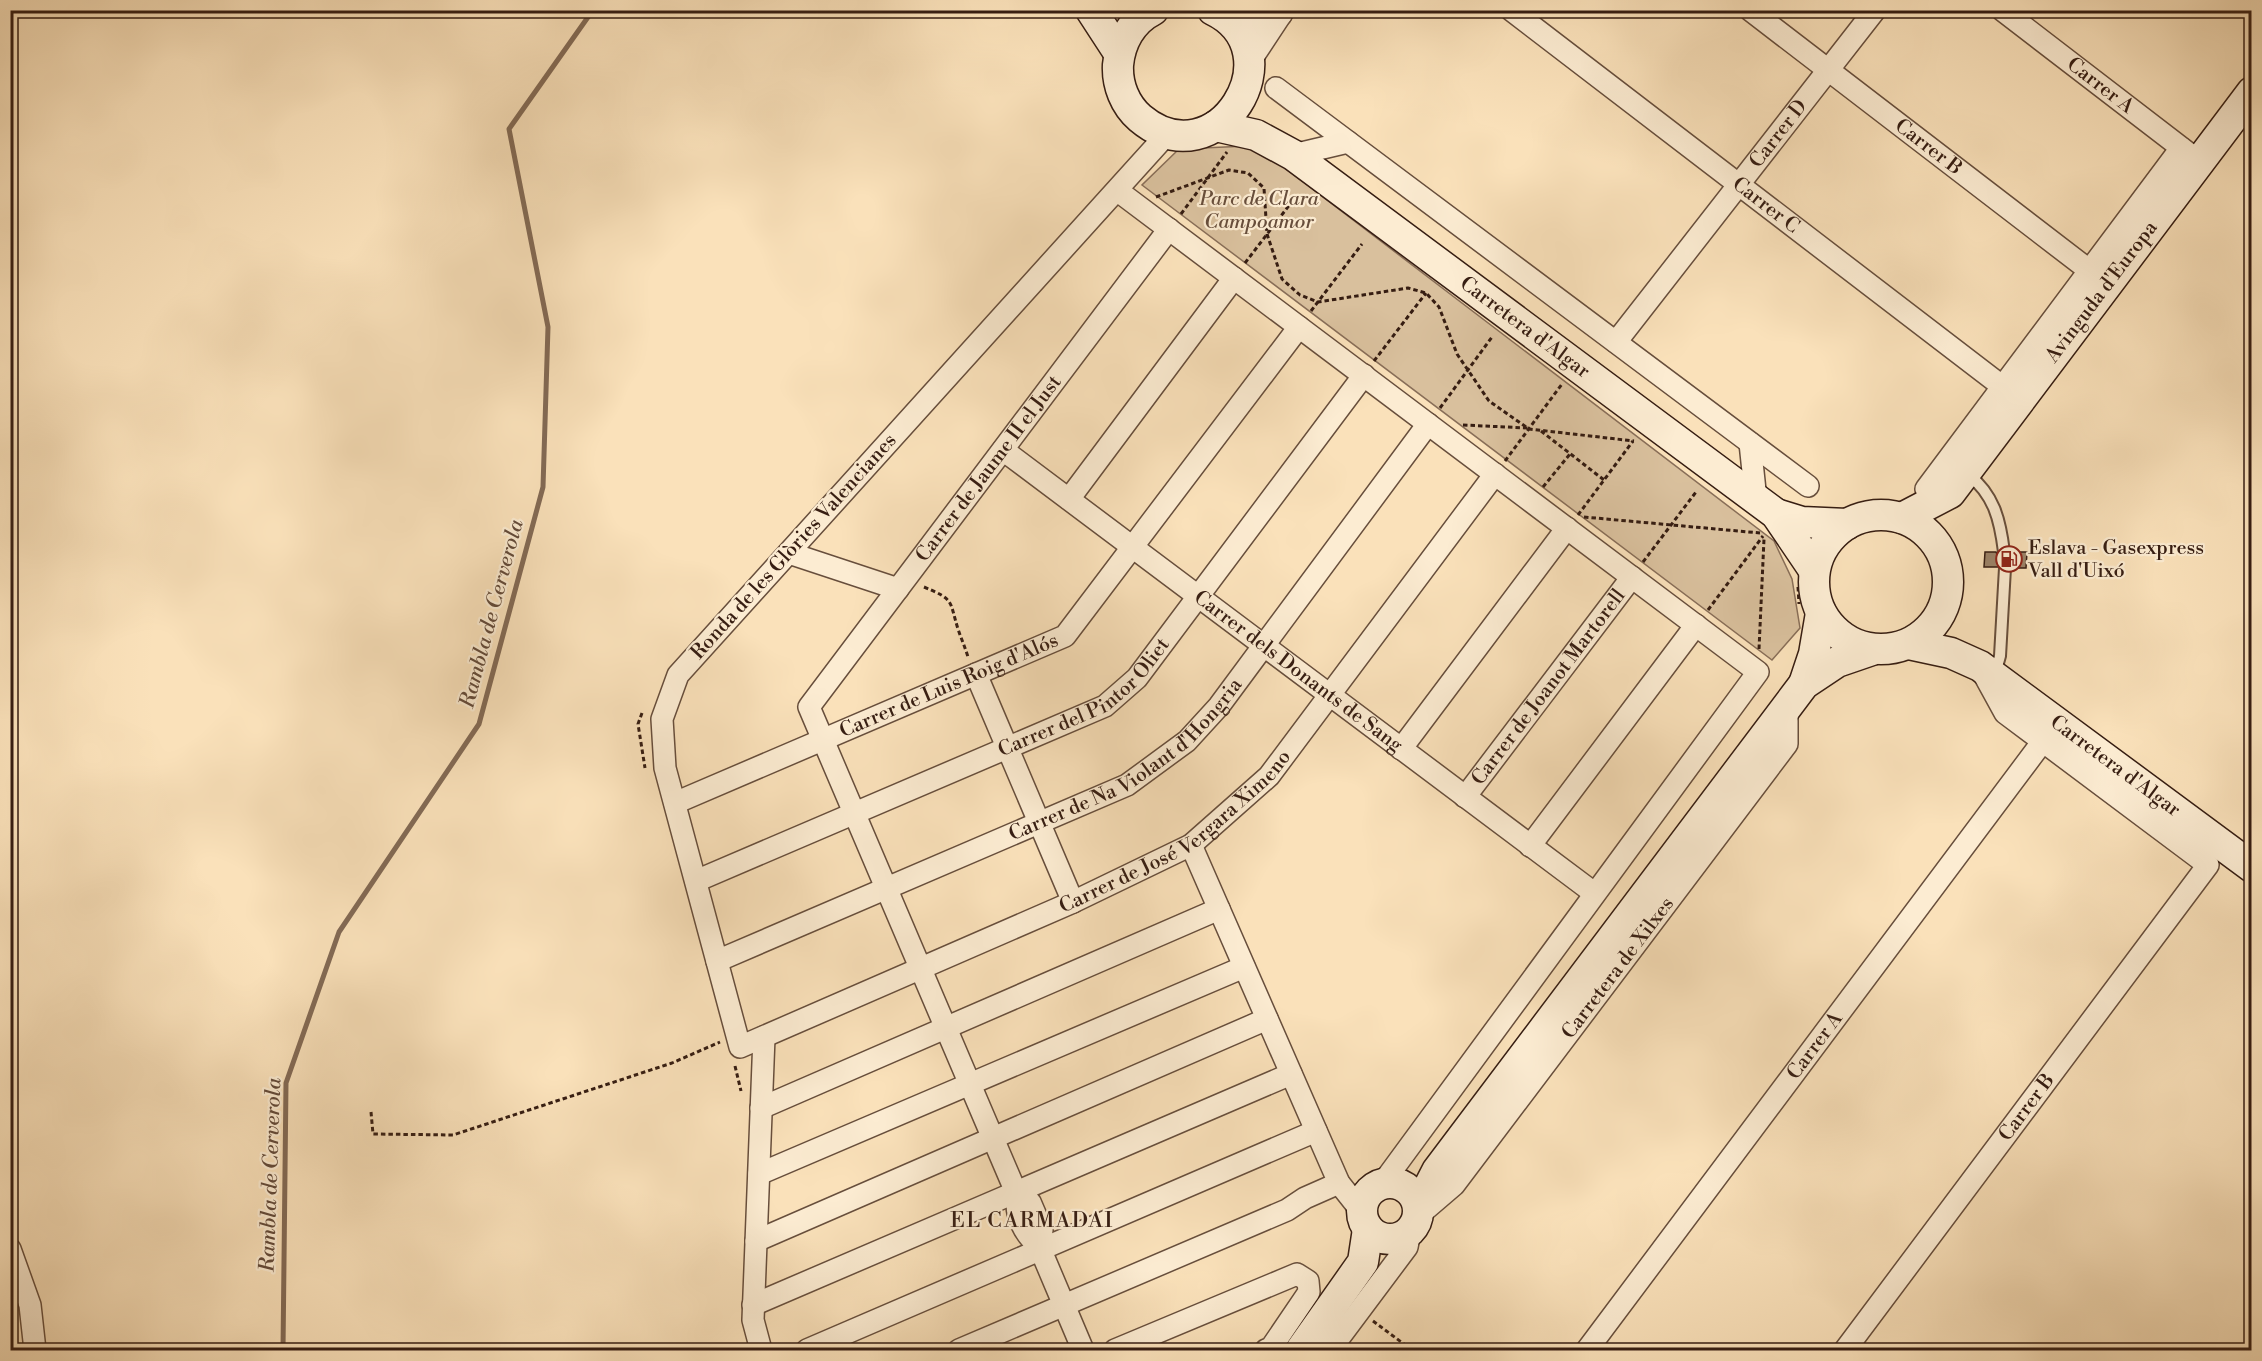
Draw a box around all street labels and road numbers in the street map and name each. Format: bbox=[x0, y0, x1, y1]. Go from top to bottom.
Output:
street label: Carrer A bbox=[2062, 52, 2140, 120]
street label: Carrer D bbox=[1744, 95, 1813, 173]
street label: Carrer B bbox=[1890, 113, 1967, 181]
street label: Carrer C bbox=[1727, 172, 1804, 239]
street label: Avinguda d'Europa bbox=[2039, 215, 2164, 368]
street label: Carretera d'Algar bbox=[1455, 271, 1595, 384]
street label: Carrer de Jaume II el Just bbox=[910, 370, 1067, 567]
street label: Ronda de les Glòries Valencianes bbox=[686, 429, 902, 665]
street label: Carrer de Joanot Martorell bbox=[1466, 584, 1631, 790]
street label: Carrer dels Donants de Sang bbox=[1189, 585, 1408, 758]
street label: Carrer de Luis Roig d'Alós bbox=[836, 628, 1062, 744]
street label: Carrer del Pintor Oliet bbox=[994, 633, 1175, 763]
street label: Carrer de Na Violant d'Hongria bbox=[1005, 673, 1248, 847]
street label: Carretera d'Algar bbox=[2045, 710, 2186, 823]
street label: Carrer de José Vergara Ximeno bbox=[1055, 745, 1297, 919]
street label: Carretera de Xilxes bbox=[1556, 892, 1680, 1044]
street label: Carrer A bbox=[1781, 1006, 1849, 1085]
street label: Carrer B bbox=[1993, 1069, 2060, 1146]

